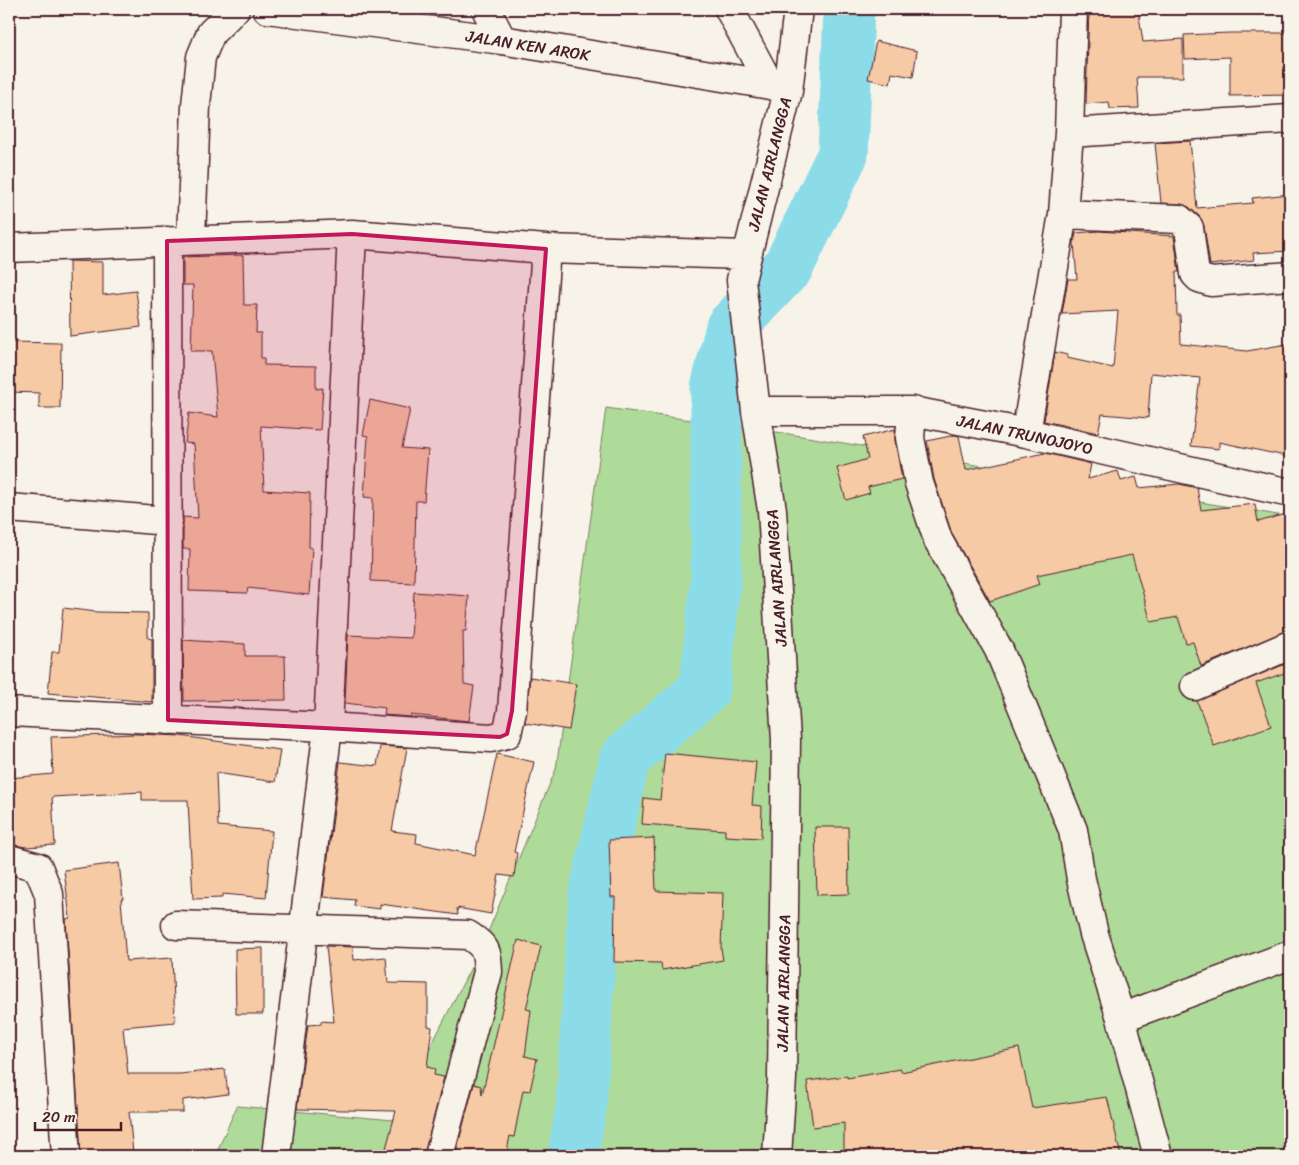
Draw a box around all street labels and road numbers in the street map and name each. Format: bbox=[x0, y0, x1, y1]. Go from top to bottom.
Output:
street label: JALAN KEN AROK bbox=[463, 21, 593, 70]
street label: JALAN AIRLANGGA bbox=[739, 94, 800, 235]
street label: JALAN TRUNOJOYO bbox=[953, 406, 1096, 463]
street label: JALAN AIRLANGGA bbox=[757, 509, 796, 648]
street label: JALAN AIRLANGGA bbox=[768, 914, 799, 1053]

